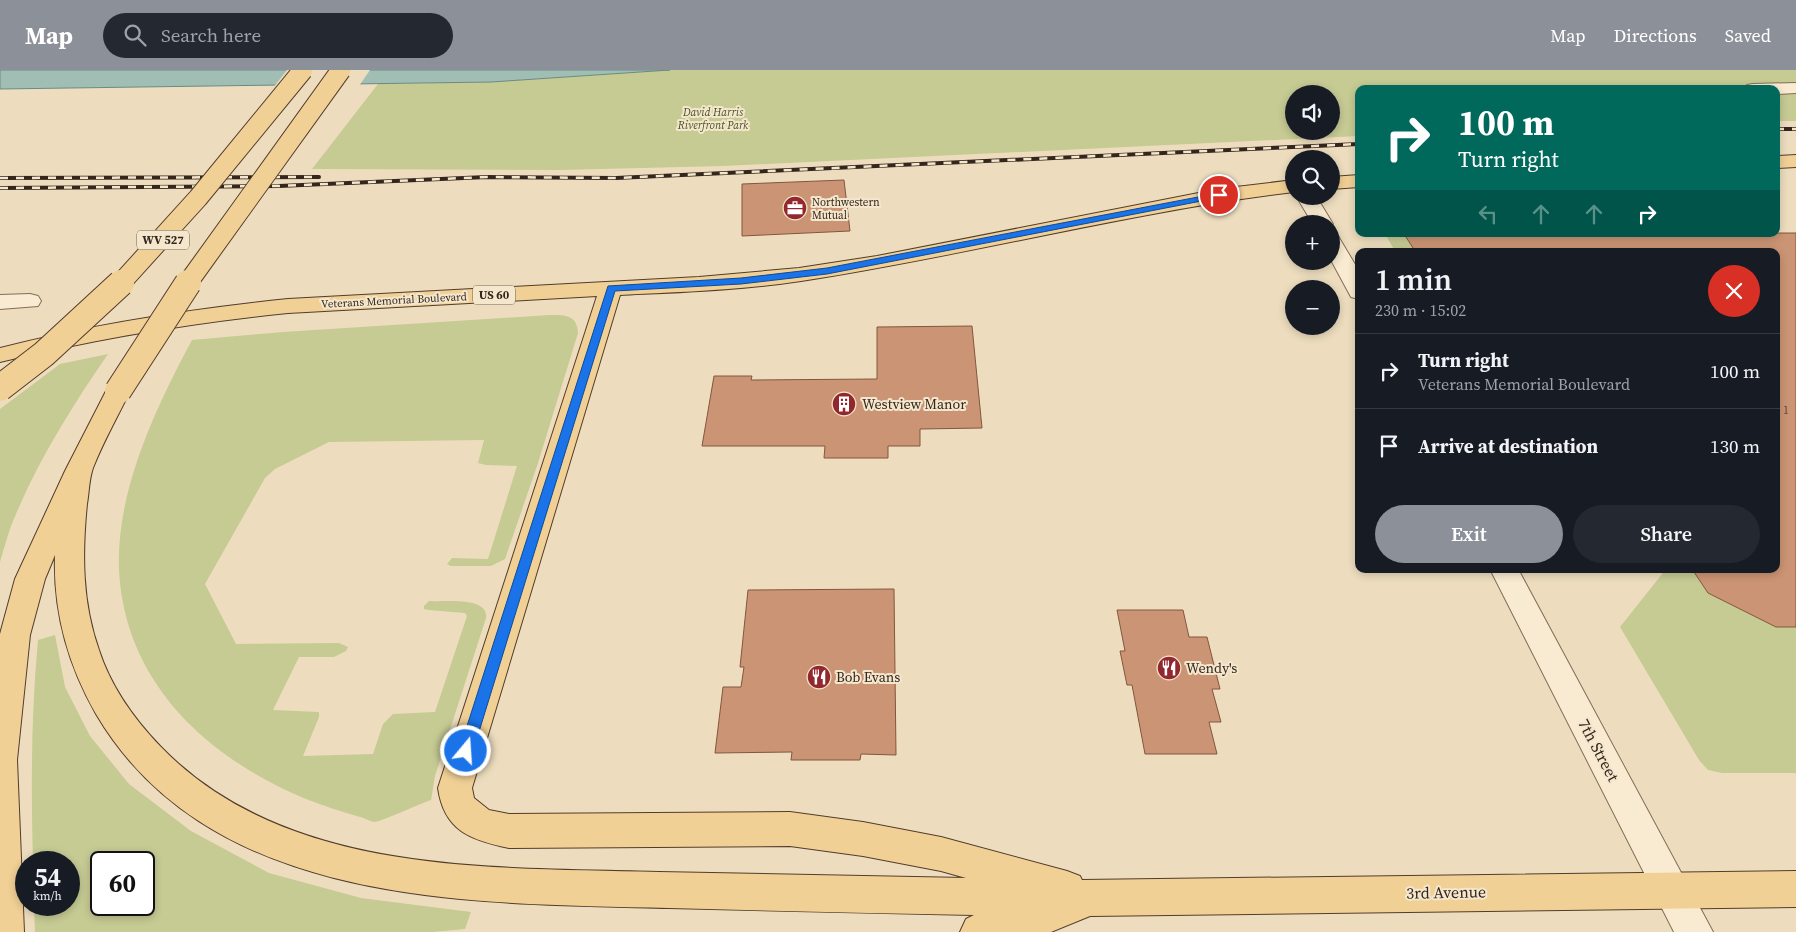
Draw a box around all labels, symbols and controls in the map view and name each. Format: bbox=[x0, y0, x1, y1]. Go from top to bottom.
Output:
search box bbox=[103, 13, 453, 58]
text: Map bbox=[25, 19, 73, 52]
icon: search bbox=[121, 21, 149, 49]
text: Search here bbox=[161, 22, 261, 48]
text: Map bbox=[1550, 23, 1586, 48]
text: Directions bbox=[1614, 23, 1697, 48]
text: Saved bbox=[1725, 23, 1771, 48]
map controls bbox=[1285, 85, 1340, 335]
button: sound bbox=[1285, 85, 1340, 140]
text: 100 m bbox=[1458, 99, 1554, 147]
park label: David Harris Riverfront Park bbox=[677, 105, 749, 133]
icon: right bbox=[1375, 105, 1440, 170]
text: Turn right bbox=[1458, 144, 1559, 174]
button: search bbox=[1285, 150, 1340, 205]
pin bbox=[1198, 174, 1240, 216]
icon: arrive bbox=[1205, 181, 1233, 209]
office icon: Northwestern Mutual bbox=[782, 195, 808, 221]
place label: Northwestern Mutual bbox=[812, 195, 880, 223]
icon: left bbox=[1474, 200, 1502, 228]
icon: ahead bbox=[1527, 200, 1555, 228]
icon: ahead bbox=[1580, 200, 1608, 228]
icon: right bbox=[1633, 200, 1661, 228]
button: + bbox=[1285, 215, 1340, 270]
road number: WV 527 bbox=[137, 230, 189, 250]
text: 1 min bbox=[1375, 259, 1452, 300]
button: close bbox=[1708, 265, 1760, 317]
button: − bbox=[1285, 280, 1340, 335]
road number: US 60 bbox=[473, 286, 515, 304]
street label: Veterans Memorial Boulevard bbox=[321, 289, 468, 312]
text: 230 m · 15:02 bbox=[1375, 299, 1466, 321]
text: Turn right bbox=[1418, 347, 1509, 373]
icon: right bbox=[1375, 357, 1403, 385]
text: 100 m bbox=[1710, 358, 1760, 384]
text: Veterans Memorial Boulevard bbox=[1418, 373, 1630, 395]
building icon: Westview Manor bbox=[831, 391, 857, 417]
place label: Westview Manor bbox=[862, 394, 966, 414]
house number: 1 bbox=[1783, 403, 1789, 418]
icon: arrive bbox=[1375, 432, 1403, 460]
text: Arrive at destination bbox=[1418, 433, 1598, 459]
text: 130 m bbox=[1710, 433, 1760, 459]
button: Exit bbox=[1375, 505, 1563, 563]
button: Share bbox=[1573, 505, 1760, 563]
restaurant icon: Wendy's bbox=[1156, 655, 1182, 681]
place label: Wendy's bbox=[1186, 658, 1237, 678]
restaurant icon: Bob Evans bbox=[806, 664, 832, 690]
place label: Bob Evans bbox=[836, 667, 900, 687]
street label: 7th Street bbox=[1573, 715, 1625, 786]
position arrow bbox=[439, 724, 491, 776]
speed limit sign: 60 bbox=[90, 851, 155, 916]
text: 54 bbox=[34, 860, 61, 894]
street label: 3rd Avenue bbox=[1406, 880, 1486, 904]
text: km/h bbox=[33, 888, 62, 904]

